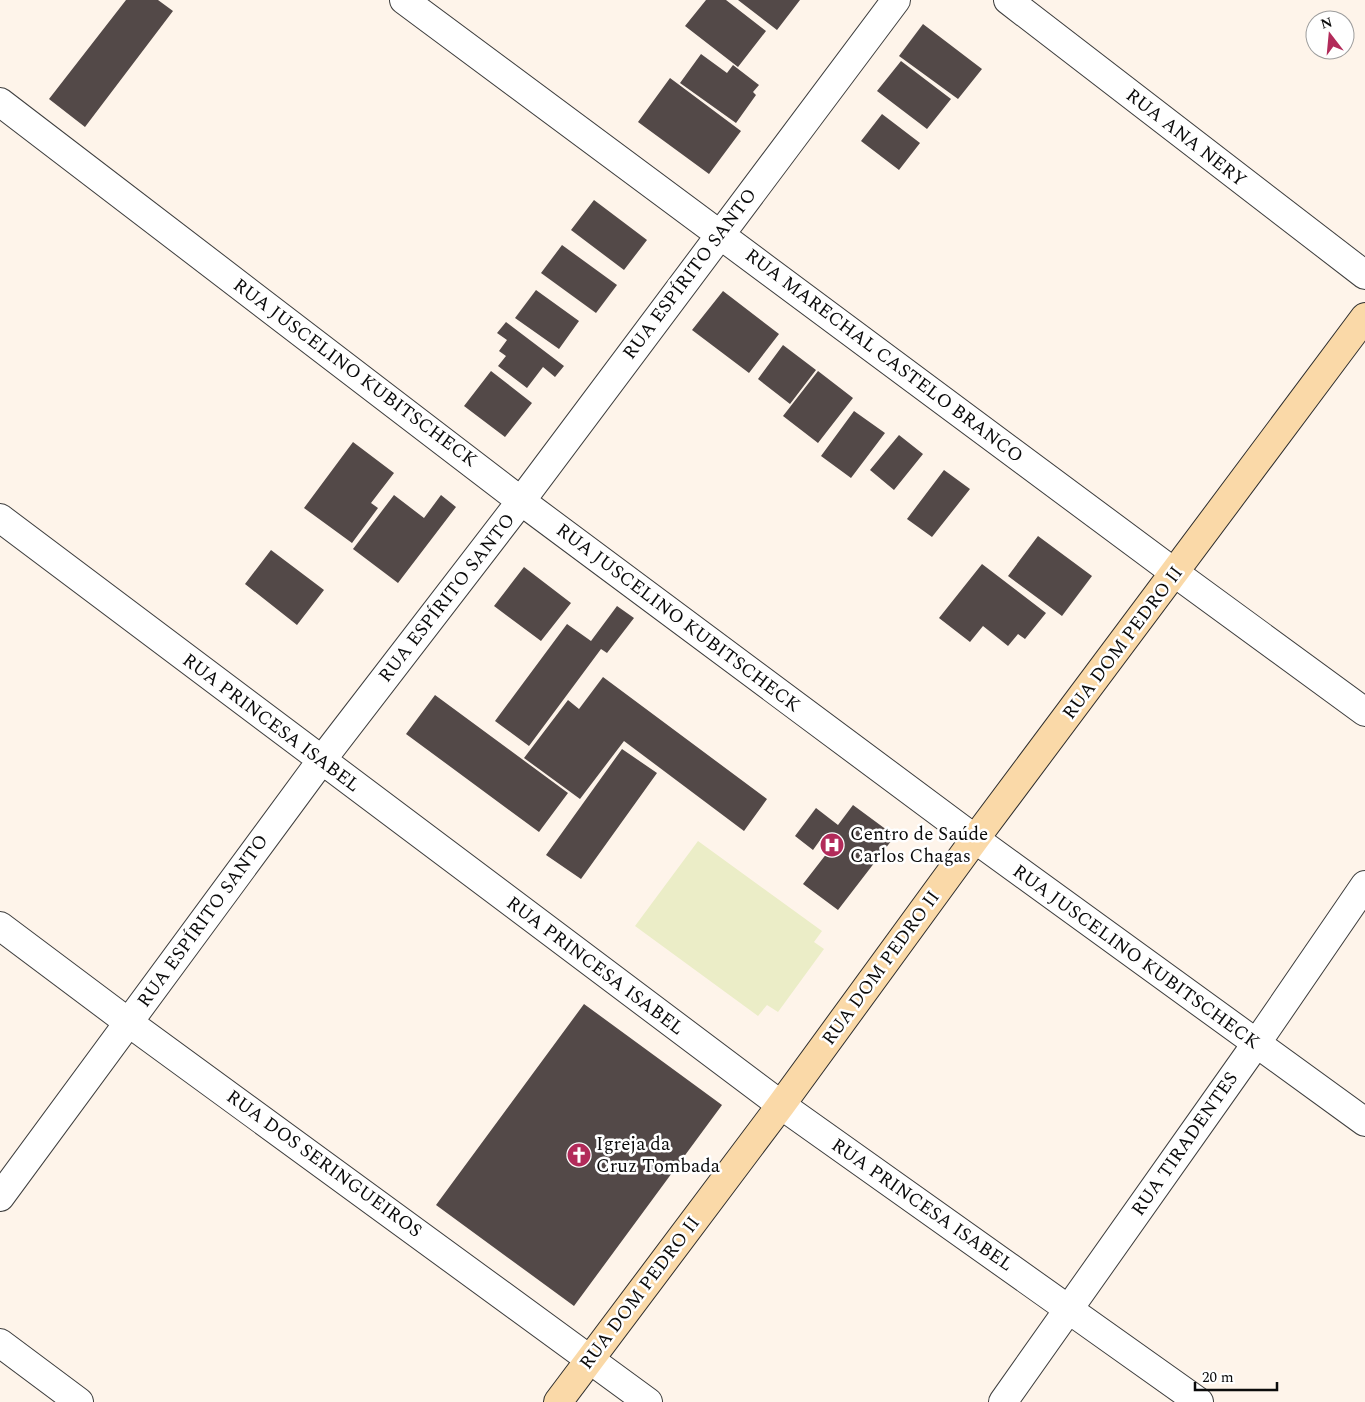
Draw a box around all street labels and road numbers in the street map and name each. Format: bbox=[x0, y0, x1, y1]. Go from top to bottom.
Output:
street label: RUA ANA NERY bbox=[1119, 81, 1253, 195]
street label: RUA ESPÍRITO SANTO bbox=[616, 182, 764, 366]
street label: RUA MARECHAL CASTELO BRANCO bbox=[739, 241, 1029, 471]
street label: RUA JUSCELINO KUBITSCHECK bbox=[227, 271, 484, 475]
street label: RUA ESPÍRITO SANTO bbox=[372, 507, 522, 689]
street label: RUA JUSCELINO KUBITSCHECK bbox=[550, 516, 807, 720]
street label: RUA DOM PEDRO II bbox=[1056, 560, 1190, 726]
street label: RUA PRINCESA ISABEL bbox=[176, 646, 366, 800]
street label: RUA ESPÍRITO SANTO bbox=[130, 828, 276, 1014]
street label: RUA JUSCELINO KUBITSCHECK bbox=[1006, 857, 1266, 1057]
street label: RUA DOM PEDRO II bbox=[815, 884, 947, 1052]
street label: RUA PRINCESA ISABEL bbox=[500, 889, 690, 1043]
street label: RUA TIRADENTES bbox=[1124, 1066, 1246, 1222]
street label: RUA DOS SERINGUEIROS bbox=[220, 1083, 428, 1245]
street label: RUA PRINCESA ISABEL bbox=[825, 1131, 1019, 1279]
street label: RUA DOM PEDRO II bbox=[573, 1210, 707, 1376]

